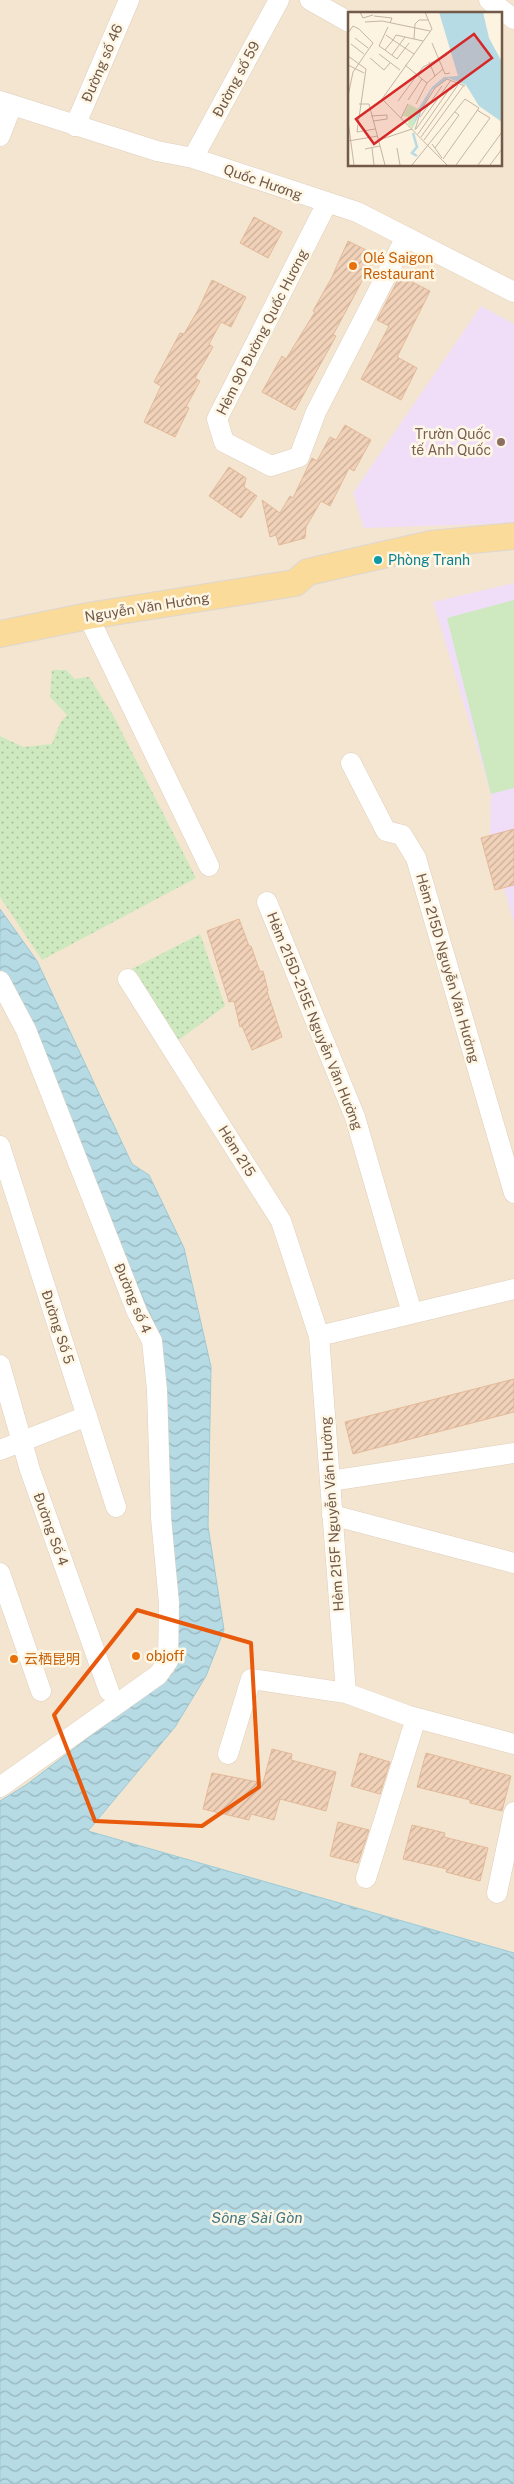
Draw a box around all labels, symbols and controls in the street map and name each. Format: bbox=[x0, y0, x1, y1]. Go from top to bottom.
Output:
inset map bbox=[348, 12, 502, 166]
street label: Đường số 46 bbox=[78, 21, 126, 104]
street label: Đường số 59 bbox=[209, 38, 263, 120]
street label: Quốc Hương bbox=[222, 161, 305, 203]
street label: Hẻm 90 Đường Quốc Hương bbox=[213, 246, 311, 418]
place label: Olé Saigon Restaurant bbox=[363, 250, 435, 282]
marker: Olé Saigon Restaurant bbox=[347, 260, 359, 272]
place label: Trườn Quốc tế Anh Quốc bbox=[411, 426, 491, 458]
marker: Trườn Quốc tế Anh Quốc bbox=[495, 436, 507, 448]
place label: Phòng Tranh bbox=[388, 552, 470, 568]
marker: Phòng Tranh bbox=[372, 554, 384, 566]
street label: Nguyễn Văn Hưởng bbox=[83, 589, 211, 625]
street label: Hẻm 215D Nguyễn Văn Hưởng bbox=[413, 871, 483, 1065]
street label: Hẻm 215D-215E Nguyễn Văn Hưởng bbox=[264, 910, 366, 1133]
street label: Hẻm 215 bbox=[215, 1123, 259, 1179]
street label: Đường số 4 bbox=[111, 1261, 155, 1336]
street label: Đường Số 5 bbox=[39, 1288, 78, 1366]
street label: Hẻm 215F Nguyễn Văn Hưởng bbox=[317, 1416, 347, 1612]
street label: Đường Số 4 bbox=[30, 1490, 72, 1568]
place label: objoff bbox=[146, 1648, 185, 1664]
marker: objoff bbox=[130, 1650, 142, 1662]
place label: 云栖昆明 bbox=[24, 1651, 80, 1667]
marker: 云栖昆明 bbox=[8, 1653, 20, 1665]
water label: Sông Sài Gòn bbox=[211, 2209, 303, 2226]

